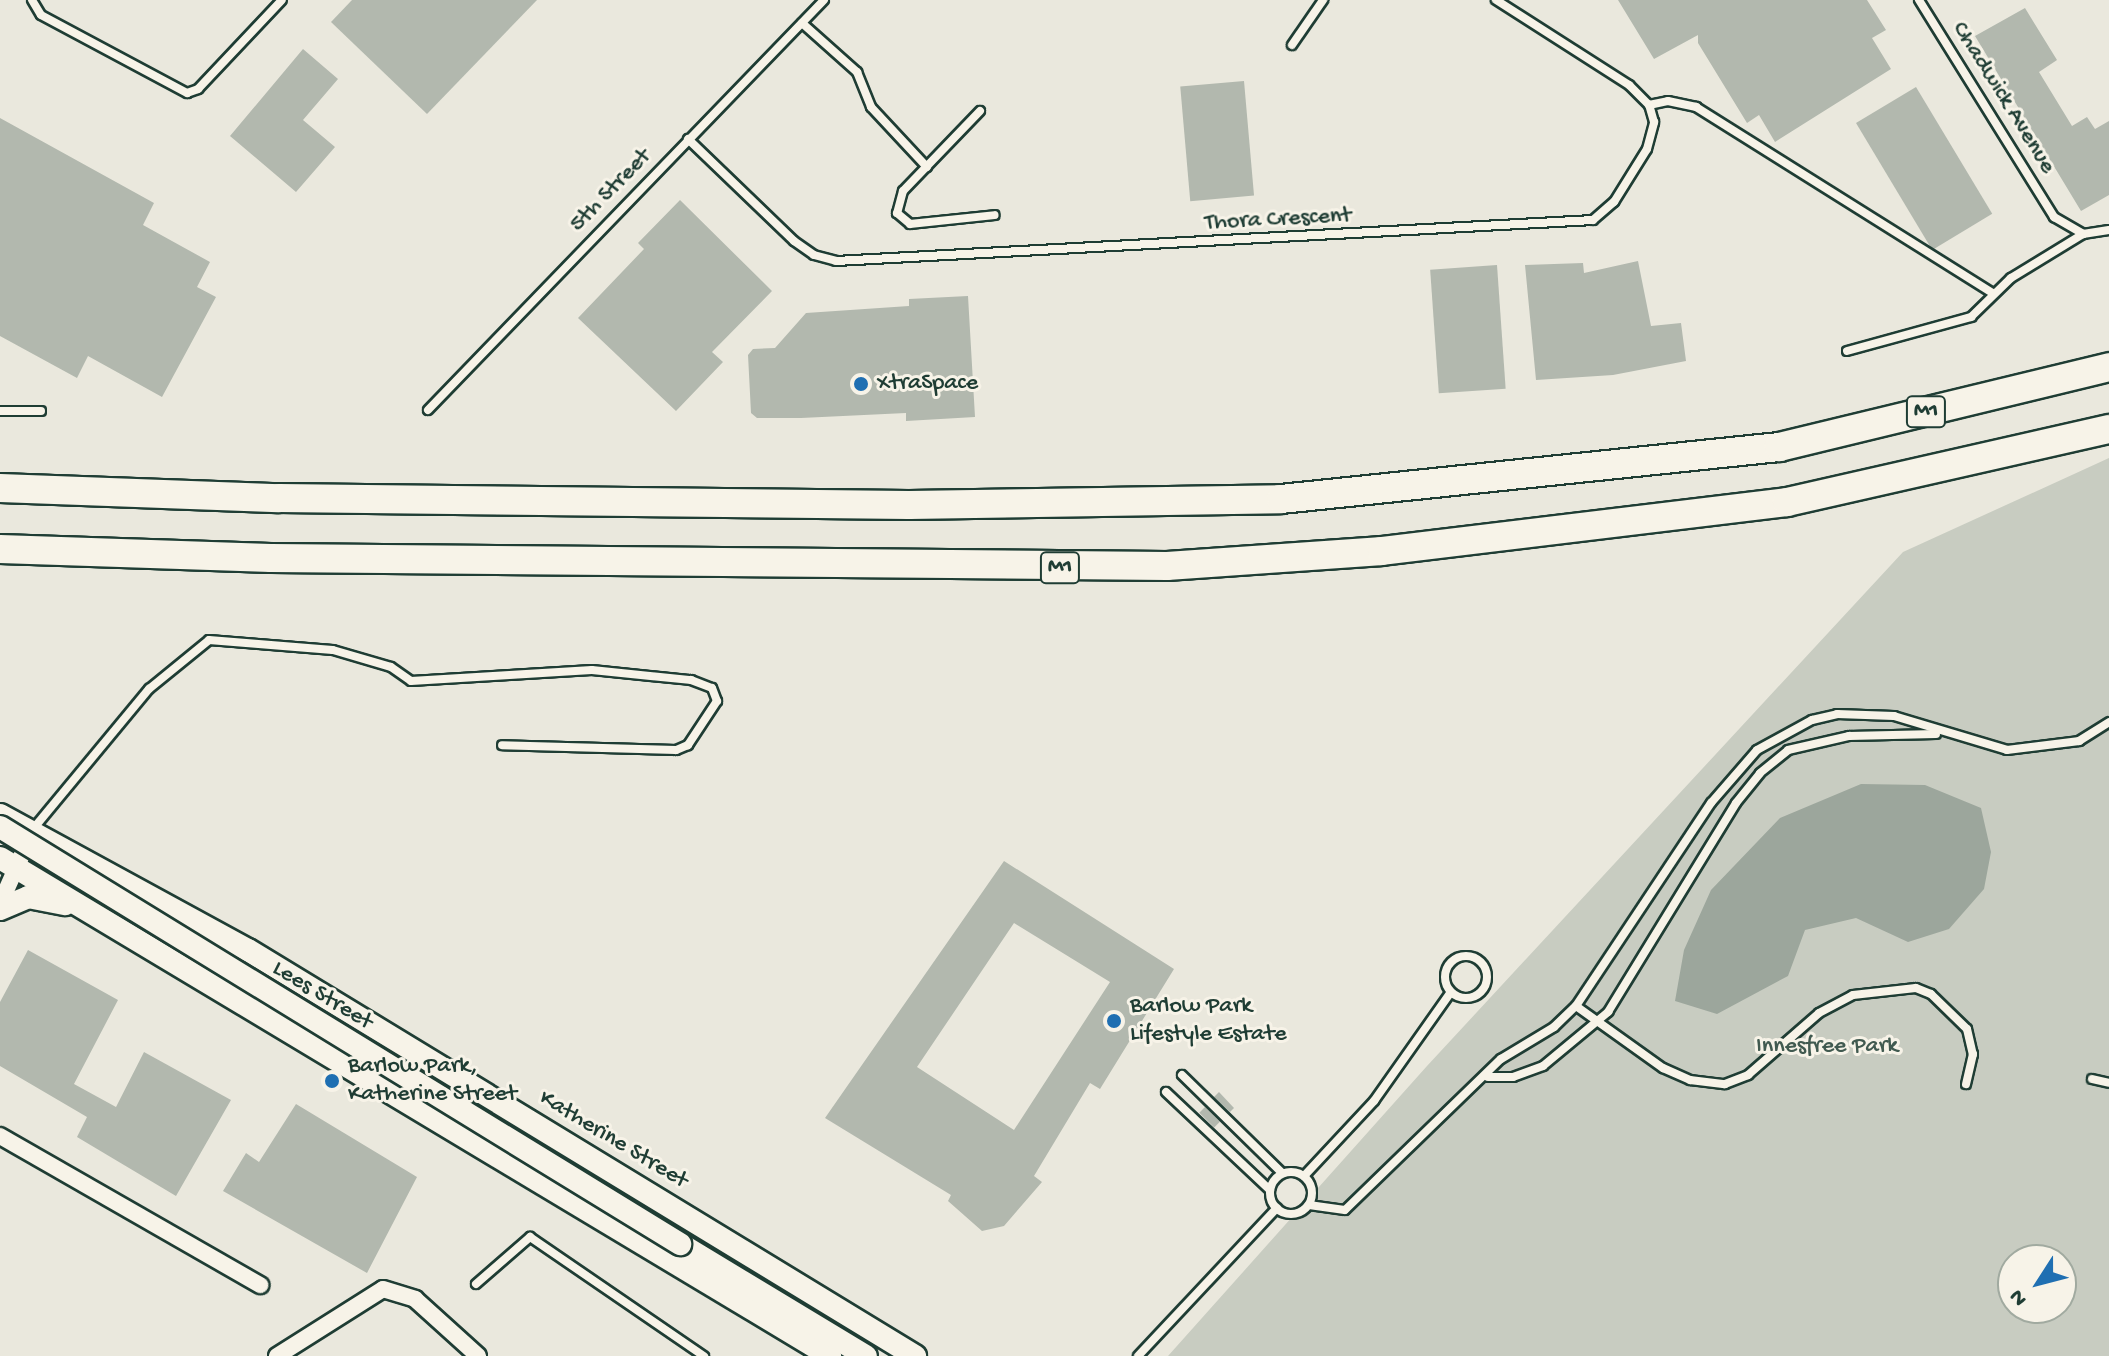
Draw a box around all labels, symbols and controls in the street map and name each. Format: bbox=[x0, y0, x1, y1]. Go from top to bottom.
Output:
street label: Chadwick Avenue bbox=[1945, 17, 2061, 179]
street label: 5th Street bbox=[564, 143, 658, 239]
street label: Thora Crescent bbox=[1204, 202, 1352, 238]
place label: XtraSpace bbox=[877, 370, 978, 398]
marker: XtraSpace bbox=[852, 375, 870, 393]
road number: M1 bbox=[1904, 394, 1948, 430]
road number: M1 bbox=[1038, 550, 1082, 586]
street label: Lees Street bbox=[267, 955, 377, 1037]
place label: Barlow Park Lifestyle Estate bbox=[1130, 993, 1287, 1049]
marker: Barlow Park Lifestyle Estate bbox=[1105, 1012, 1123, 1030]
park label: Innesfree Park bbox=[1756, 1033, 1898, 1061]
place label: Barlow Park, Katherine Street bbox=[348, 1053, 517, 1109]
marker: Barlow Park, Katherine Street bbox=[323, 1072, 341, 1090]
street label: Katherine Street bbox=[533, 1084, 693, 1196]
north arrow bbox=[1997, 1244, 2077, 1324]
text: N bbox=[2004, 1283, 2034, 1310]

